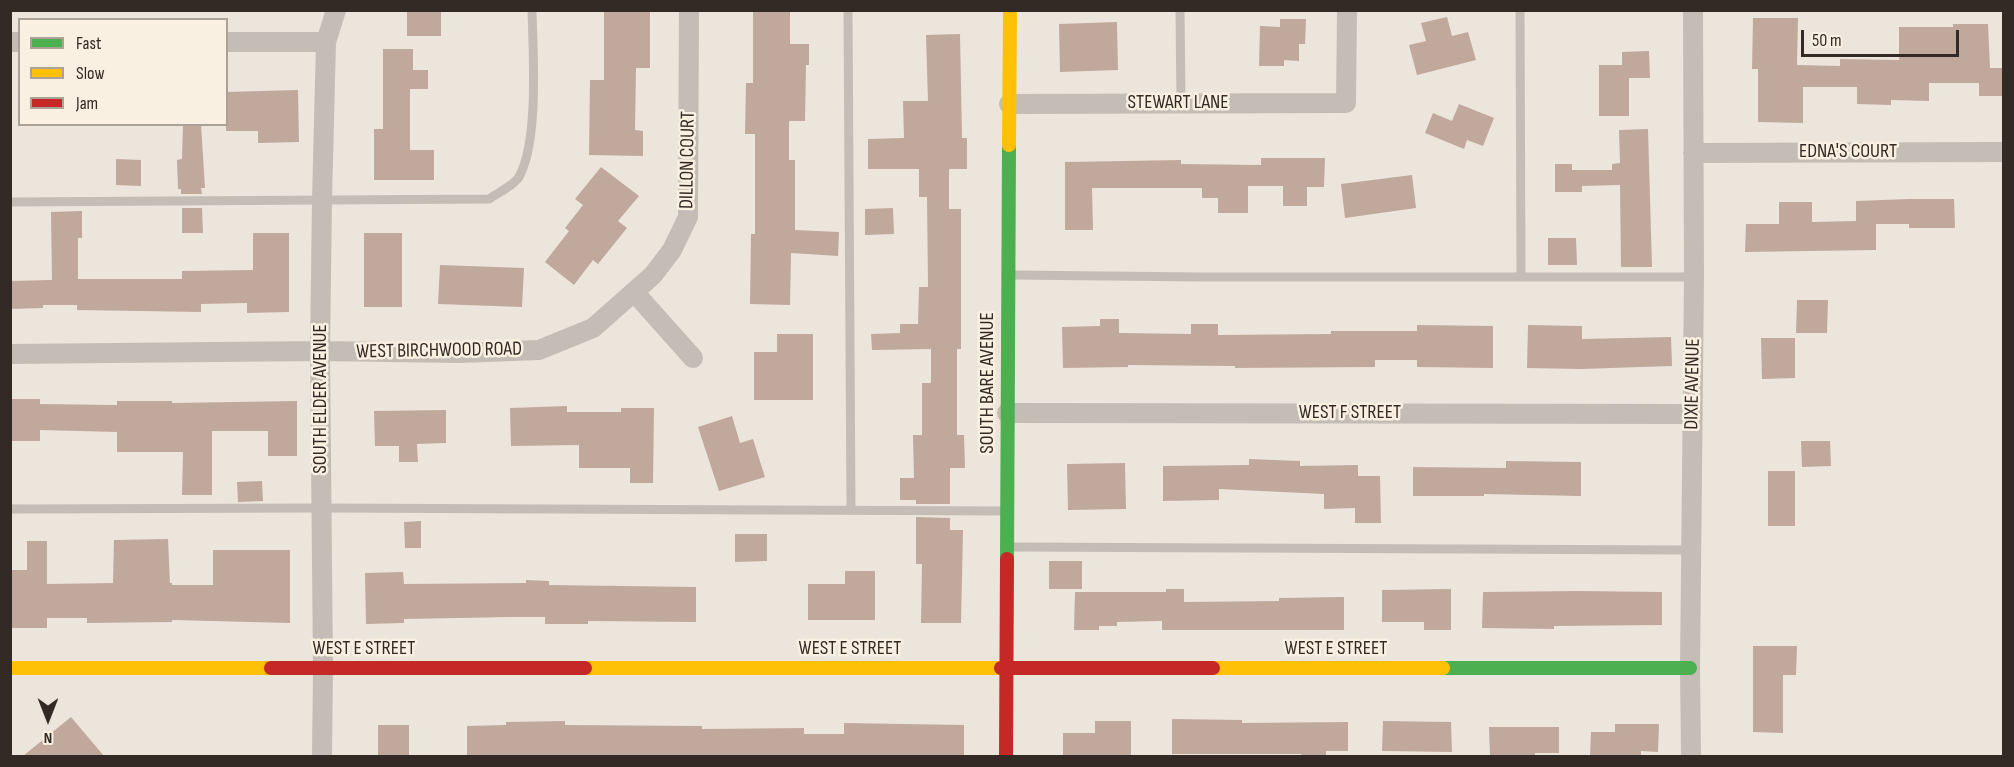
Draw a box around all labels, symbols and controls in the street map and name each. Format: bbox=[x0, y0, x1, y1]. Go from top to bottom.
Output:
legend bbox=[18, 18, 228, 126]
scale bar bbox=[1804, 18, 1962, 56]
text: 50 m bbox=[1812, 30, 1842, 51]
text: Fast bbox=[76, 33, 101, 54]
text: Slow bbox=[76, 63, 105, 84]
street label: STEWART LANE bbox=[1128, 91, 1228, 115]
text: Jam bbox=[76, 93, 98, 114]
street label: DILLON COURT bbox=[675, 111, 701, 209]
street label: EDNA'S COURT bbox=[1799, 140, 1897, 164]
street label: SOUTH BARE AVENUE bbox=[976, 312, 1000, 454]
street label: SOUTH ELDER AVENUE bbox=[309, 324, 333, 474]
street label: WEST BIRCHWOOD ROAD bbox=[356, 338, 522, 364]
street label: DIXIE AVENUE bbox=[1680, 338, 1706, 430]
street label: WEST F STREET bbox=[1299, 401, 1401, 425]
street label: WEST E STREET bbox=[313, 637, 415, 661]
street label: WEST E STREET bbox=[799, 637, 901, 661]
street label: WEST E STREET bbox=[1285, 637, 1387, 661]
north arrow bbox=[18, 689, 78, 749]
text: N bbox=[44, 728, 52, 747]

